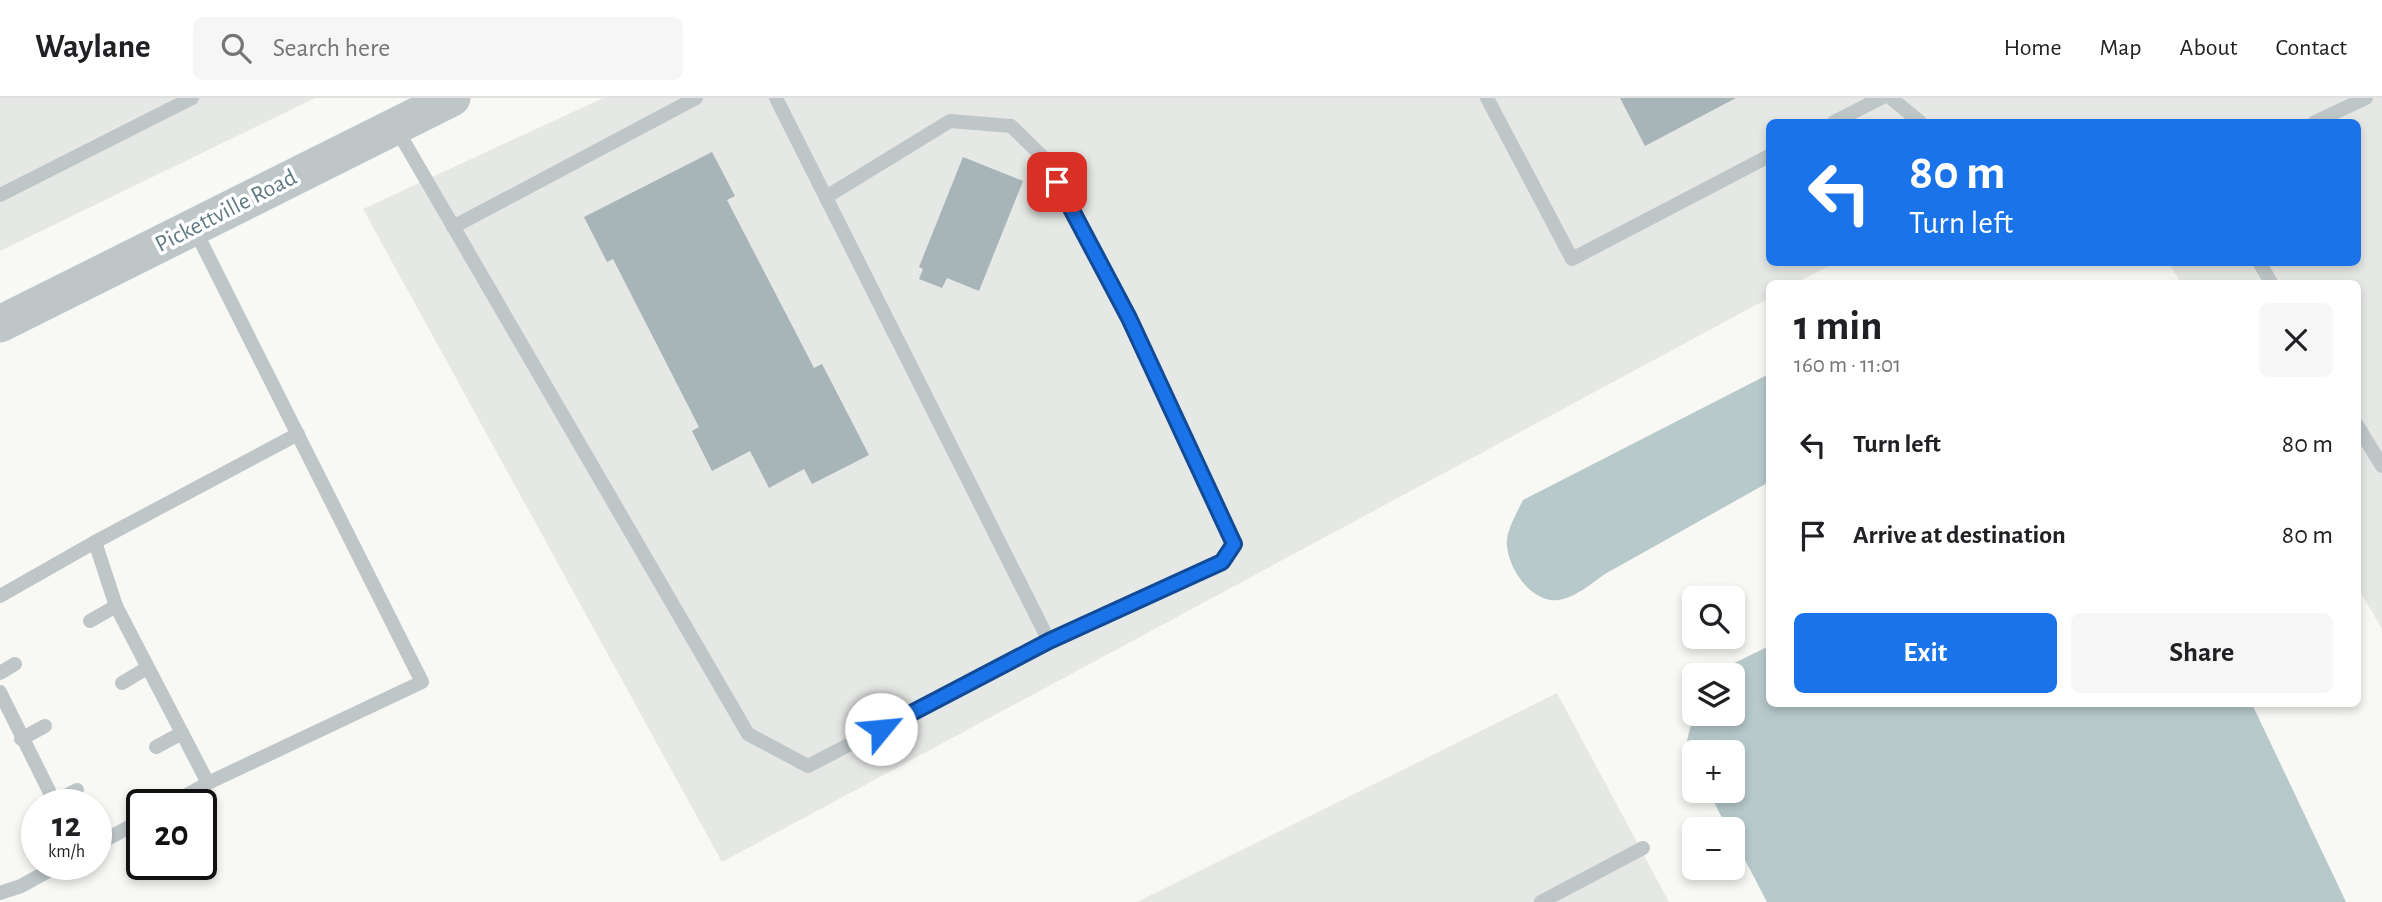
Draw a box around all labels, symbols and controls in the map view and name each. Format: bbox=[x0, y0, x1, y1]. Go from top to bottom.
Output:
search box bbox=[193, 17, 683, 80]
icon: search bbox=[217, 29, 255, 67]
text: Waylane bbox=[35, 31, 151, 64]
text: Search here bbox=[273, 35, 390, 61]
text: Home bbox=[2004, 36, 2062, 60]
text: Map bbox=[2100, 36, 2142, 60]
text: About bbox=[2180, 36, 2237, 60]
text: Contact bbox=[2275, 36, 2347, 60]
icon: left bbox=[1794, 147, 1885, 238]
text: 80 m bbox=[1909, 149, 2006, 198]
pin bbox=[1027, 152, 1087, 212]
icon: arrive bbox=[1038, 163, 1076, 201]
street label: Pickettville Road bbox=[151, 165, 301, 257]
text: Turn left bbox=[1909, 207, 2013, 239]
button: close bbox=[2259, 303, 2333, 377]
text: 1 min bbox=[1794, 305, 1883, 347]
text: 160 m · 11:01 bbox=[1794, 354, 1901, 377]
icon: left bbox=[1794, 426, 1832, 464]
text: Turn left bbox=[1853, 431, 1941, 457]
text: 80 m bbox=[2282, 431, 2333, 457]
icon: arrive bbox=[1794, 517, 1832, 555]
text: Arrive at destination bbox=[1853, 522, 2066, 548]
text: 80 m bbox=[2282, 522, 2333, 548]
map controls bbox=[1682, 586, 1745, 880]
button: search bbox=[1682, 586, 1745, 649]
button: Exit bbox=[1794, 613, 2057, 693]
button: Share bbox=[2071, 613, 2333, 693]
button: layers bbox=[1682, 663, 1745, 726]
position arrow bbox=[844, 692, 918, 766]
button: + bbox=[1682, 740, 1745, 803]
speed limit sign: 20 bbox=[126, 789, 217, 880]
text: 12 bbox=[52, 808, 81, 843]
button: − bbox=[1682, 817, 1745, 880]
text: km/h bbox=[48, 843, 85, 861]

